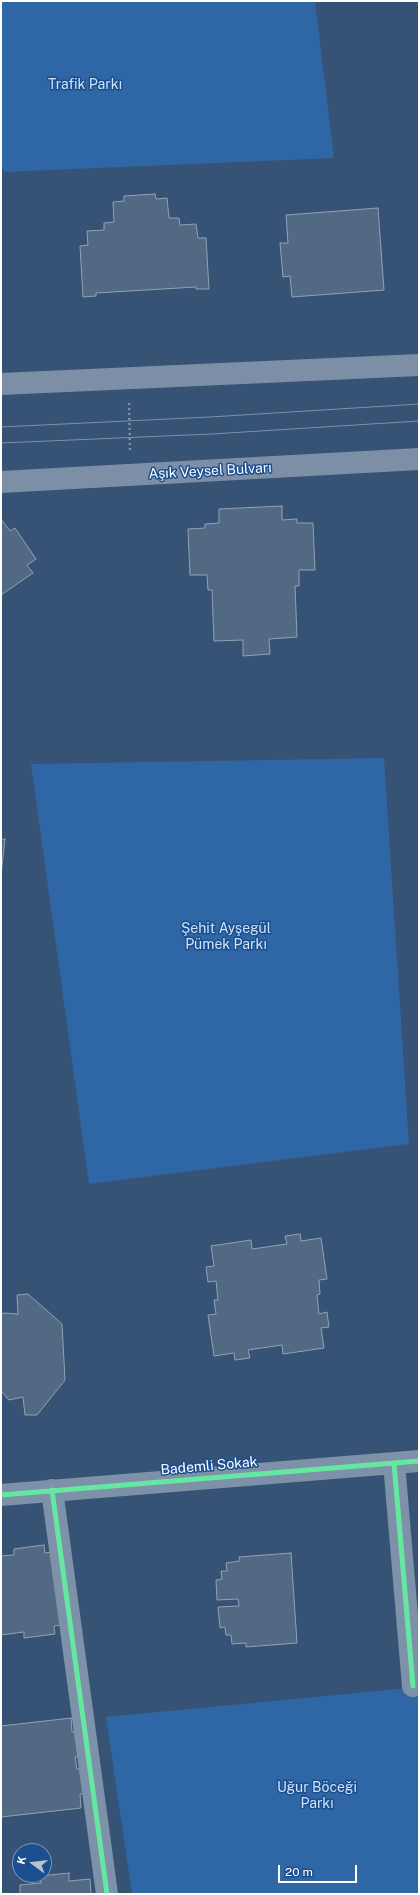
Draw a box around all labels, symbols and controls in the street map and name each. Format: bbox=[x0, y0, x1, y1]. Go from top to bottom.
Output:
park label: Trafik Parkı bbox=[48, 77, 122, 93]
street label: Aşık Veysel Bulvarı bbox=[148, 459, 272, 483]
park label: Şehit Ayşegül Pümek Parkı bbox=[181, 921, 271, 954]
street label: Bademli Sokak bbox=[160, 1453, 258, 1479]
park label: Uğur Böceği Parkı bbox=[277, 1780, 357, 1812]
north arrow bbox=[12, 1843, 52, 1883]
text: K bbox=[15, 1855, 28, 1866]
scale bar bbox=[280, 1857, 359, 1883]
text: 20 m bbox=[285, 1865, 313, 1879]

